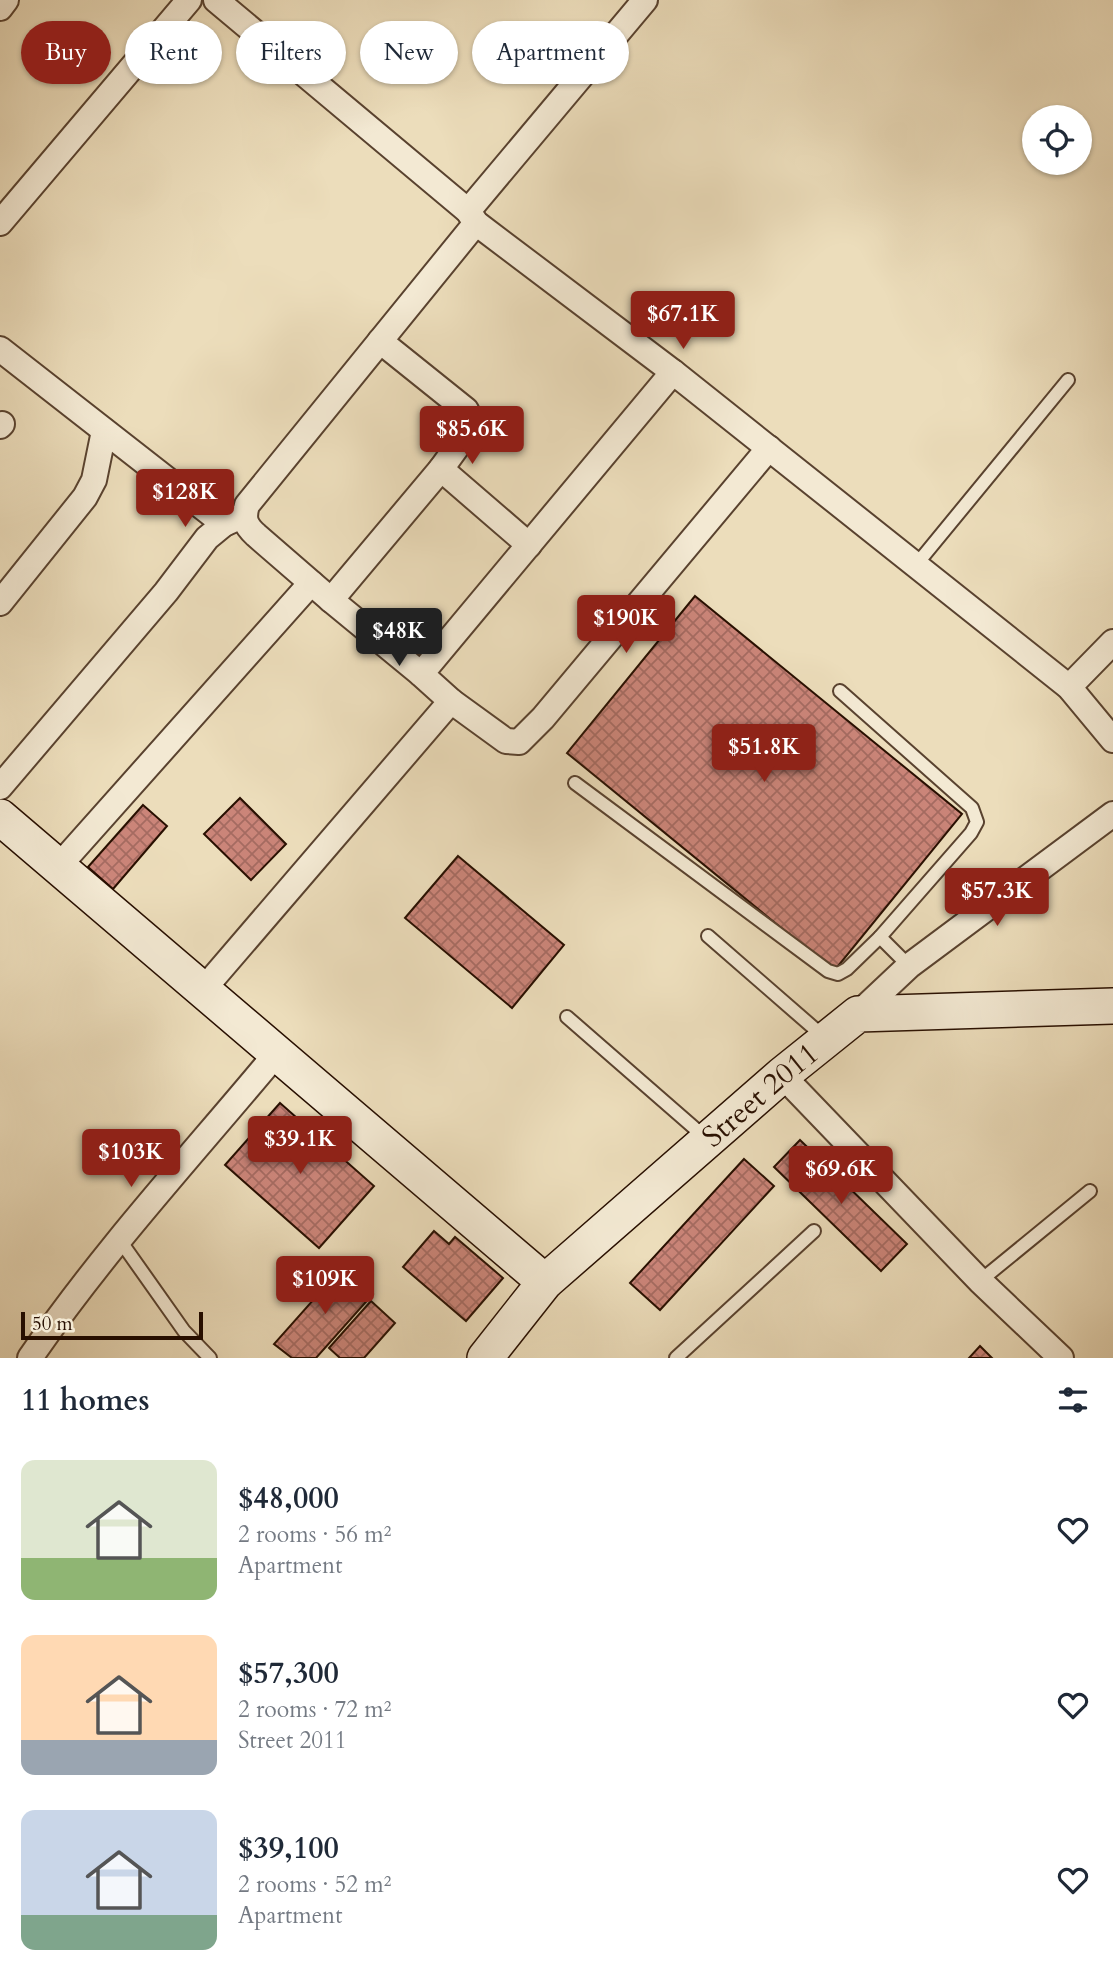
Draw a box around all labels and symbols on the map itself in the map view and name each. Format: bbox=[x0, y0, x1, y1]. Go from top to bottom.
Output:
pin: $67.1K bbox=[626, 292, 740, 351]
pin: $85.6K bbox=[415, 406, 529, 466]
pin: $128K bbox=[136, 470, 234, 529]
pin: $190K bbox=[577, 596, 675, 655]
pin: $48K bbox=[358, 608, 440, 668]
pin: $51.8K bbox=[707, 724, 821, 784]
pin: $57.3K bbox=[940, 869, 1054, 928]
street label: Street 2011 bbox=[693, 1033, 827, 1156]
pin: $39.1K bbox=[243, 1116, 357, 1176]
pin: $103K bbox=[82, 1130, 180, 1189]
pin: $69.6K bbox=[784, 1146, 898, 1206]
pin: $109K bbox=[276, 1256, 374, 1316]
scale bar bbox=[21, 1309, 203, 1341]

